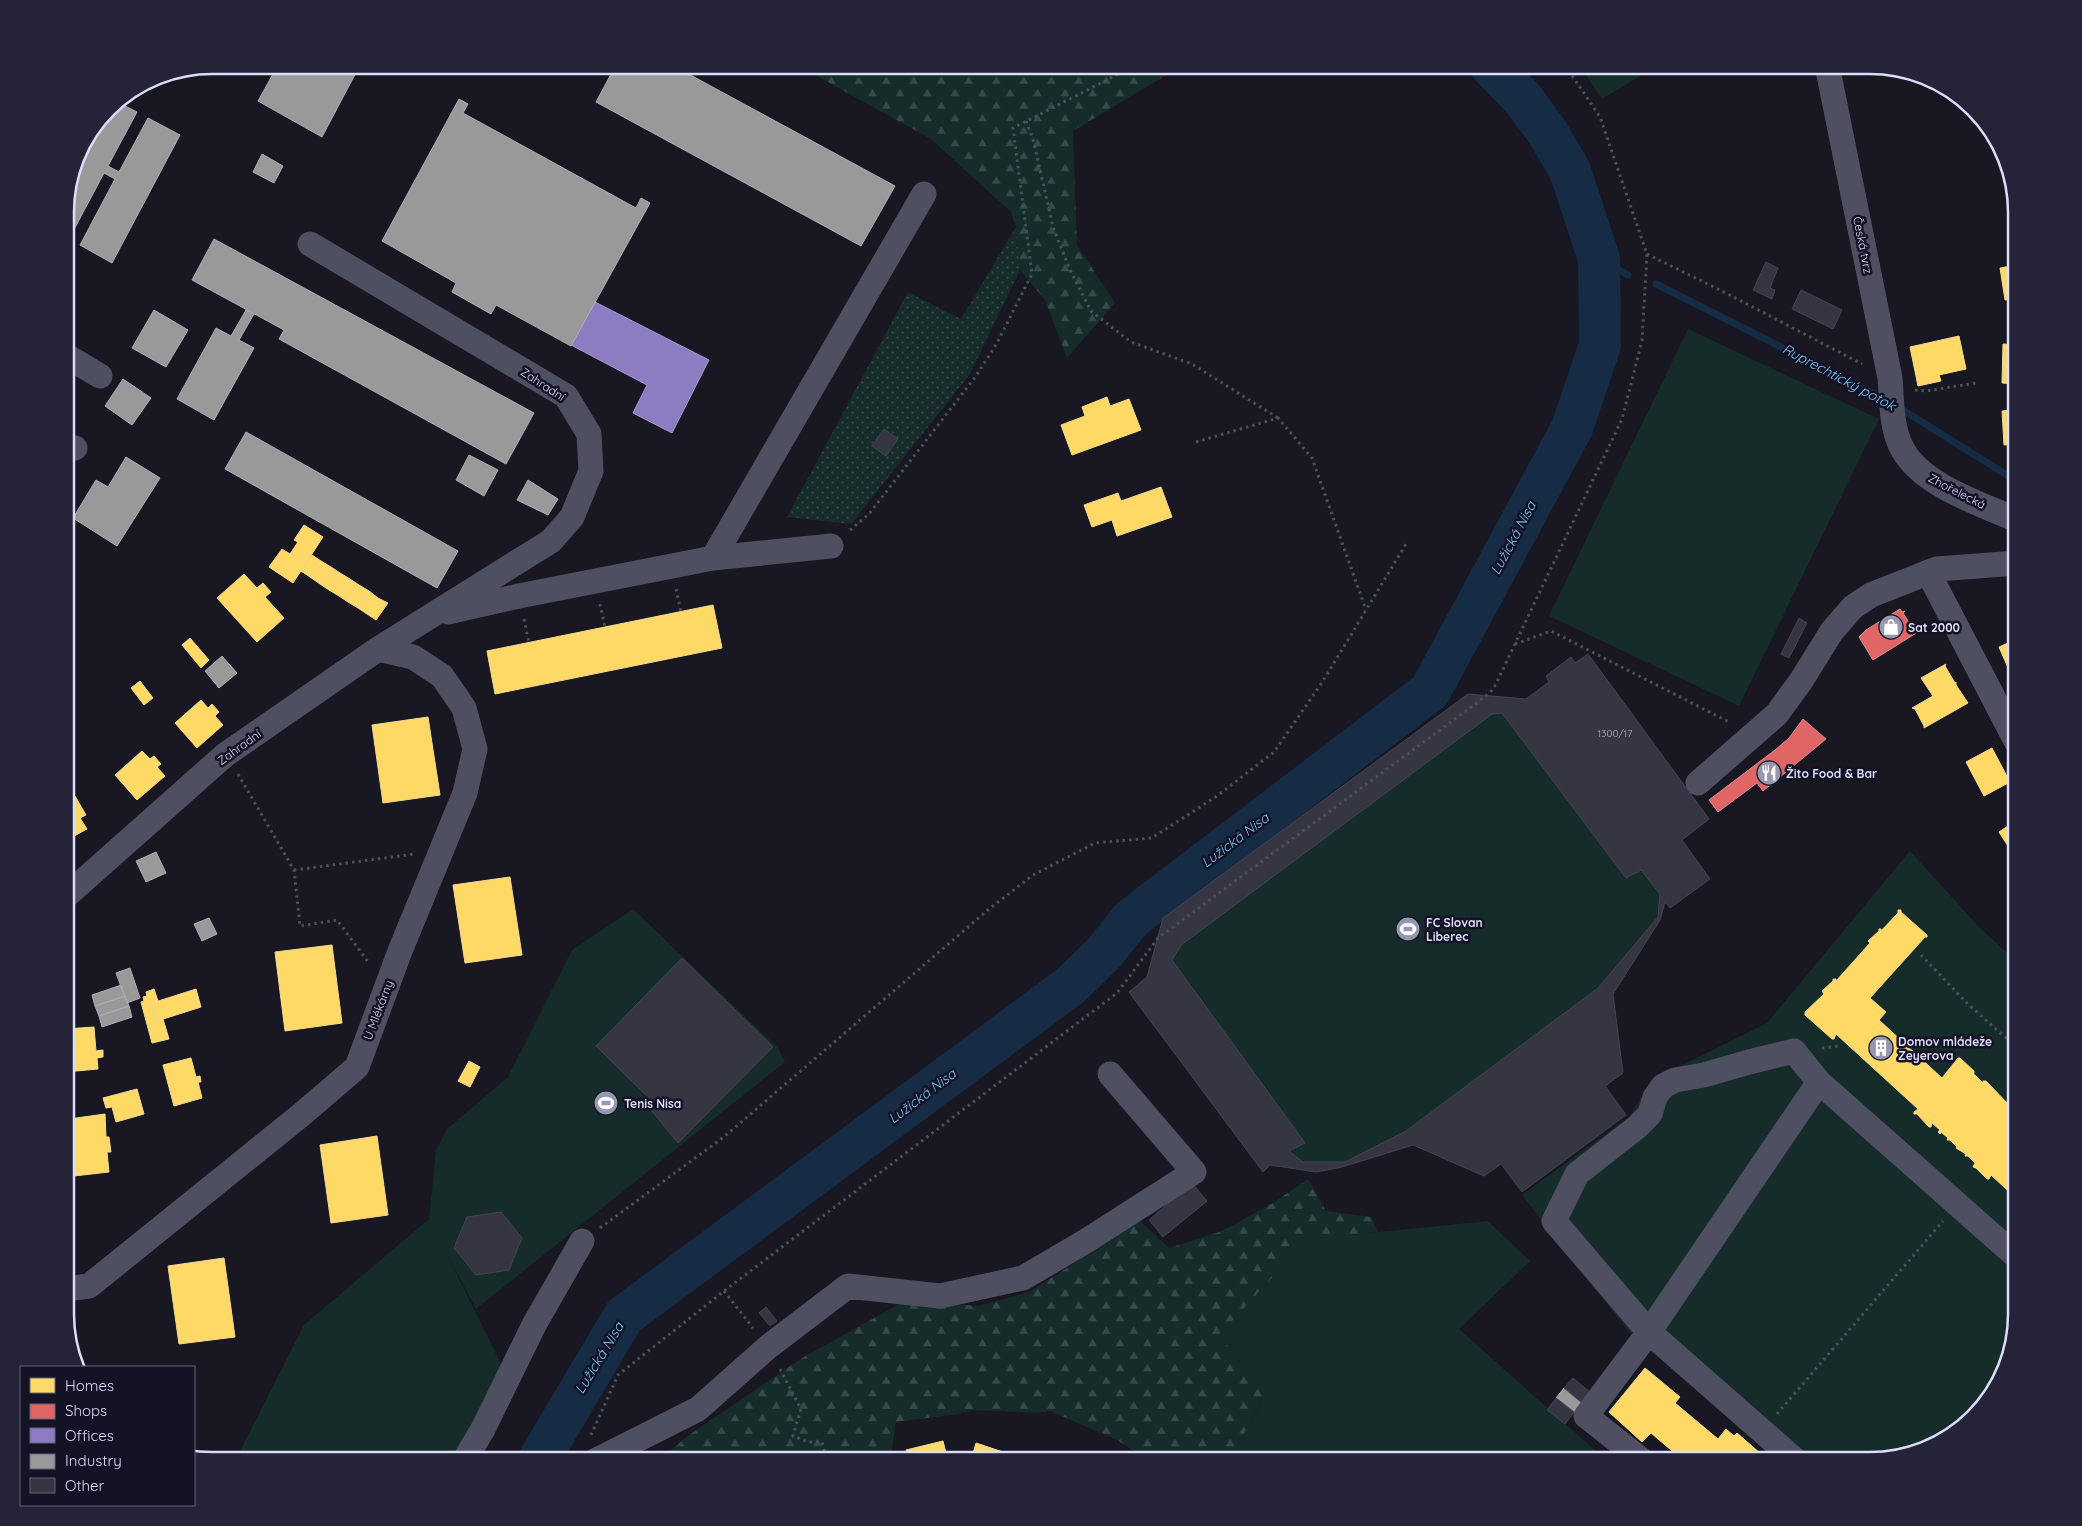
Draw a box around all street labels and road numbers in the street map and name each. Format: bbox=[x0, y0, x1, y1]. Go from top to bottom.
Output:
street label: Česká tvrz bbox=[1850, 215, 1876, 275]
street label: Zahradní bbox=[518, 364, 569, 404]
street label: Zhořelecká bbox=[1926, 470, 1988, 512]
street label: Zahradní bbox=[214, 726, 264, 768]
street label: U Mlékárny bbox=[360, 978, 396, 1042]

